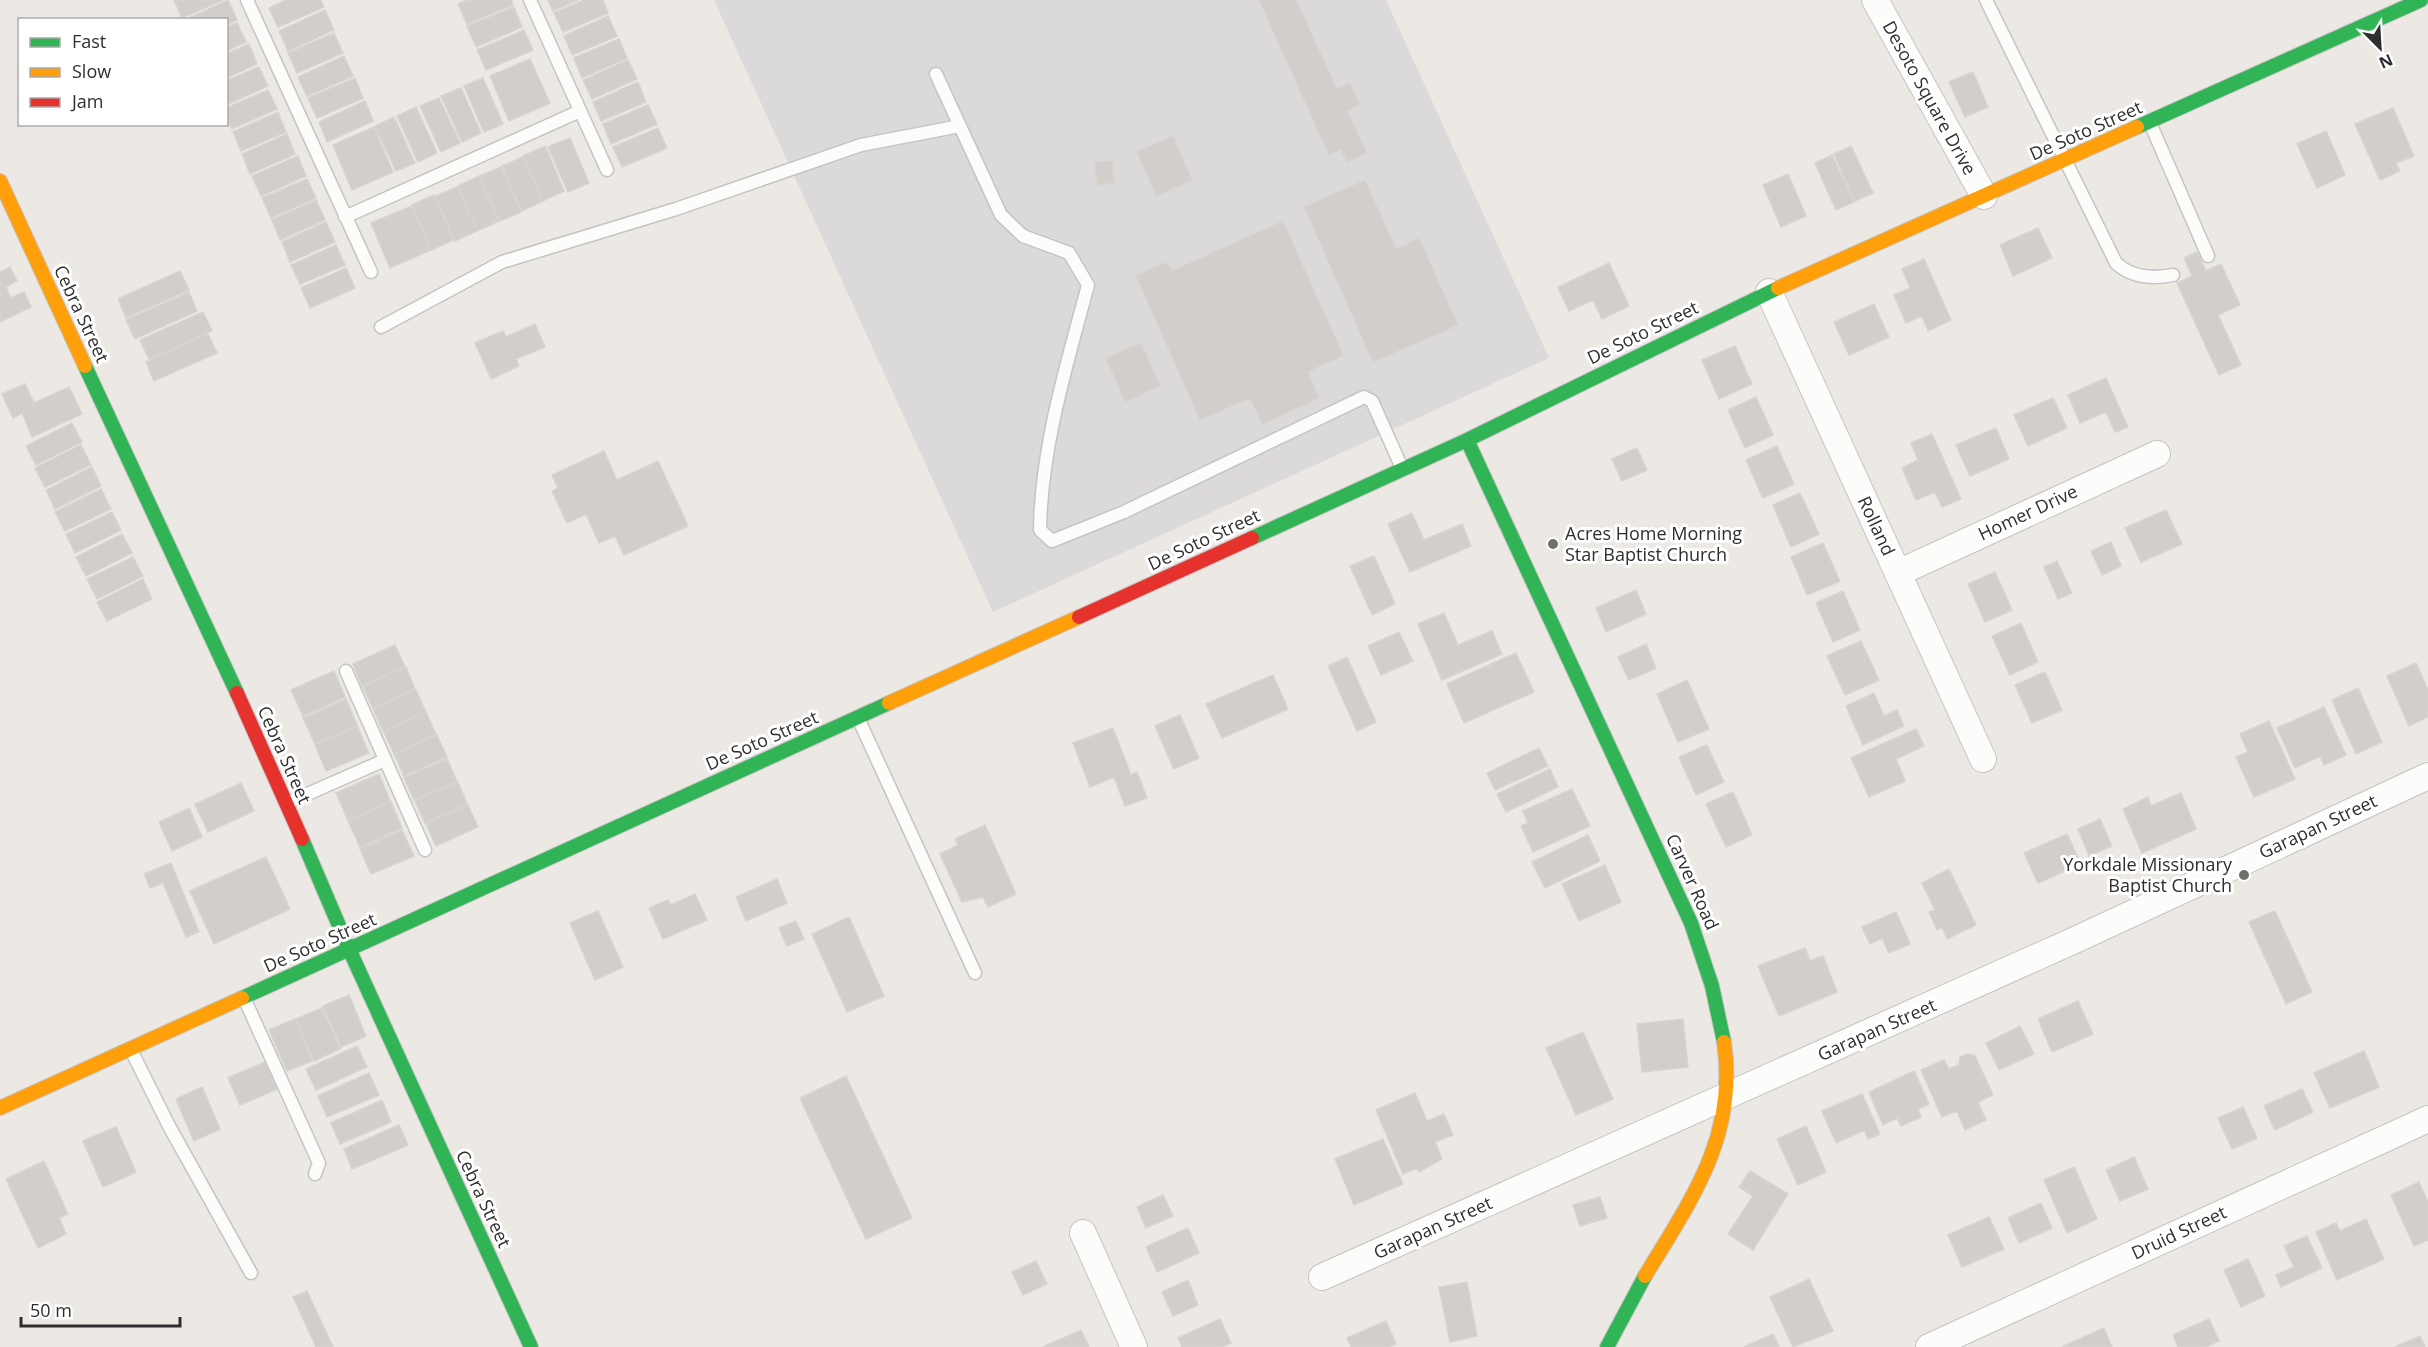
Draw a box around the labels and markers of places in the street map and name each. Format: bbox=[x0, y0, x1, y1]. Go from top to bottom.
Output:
place label: Acres Home Morning Star Baptist Church bbox=[1565, 521, 1742, 566]
marker: Acres Home Morning Star Baptist Church bbox=[1546, 537, 1560, 551]
place label: Yorkdale Missionary Baptist Church bbox=[2063, 852, 2233, 897]
marker: Yorkdale Missionary Baptist Church bbox=[2237, 868, 2251, 882]

